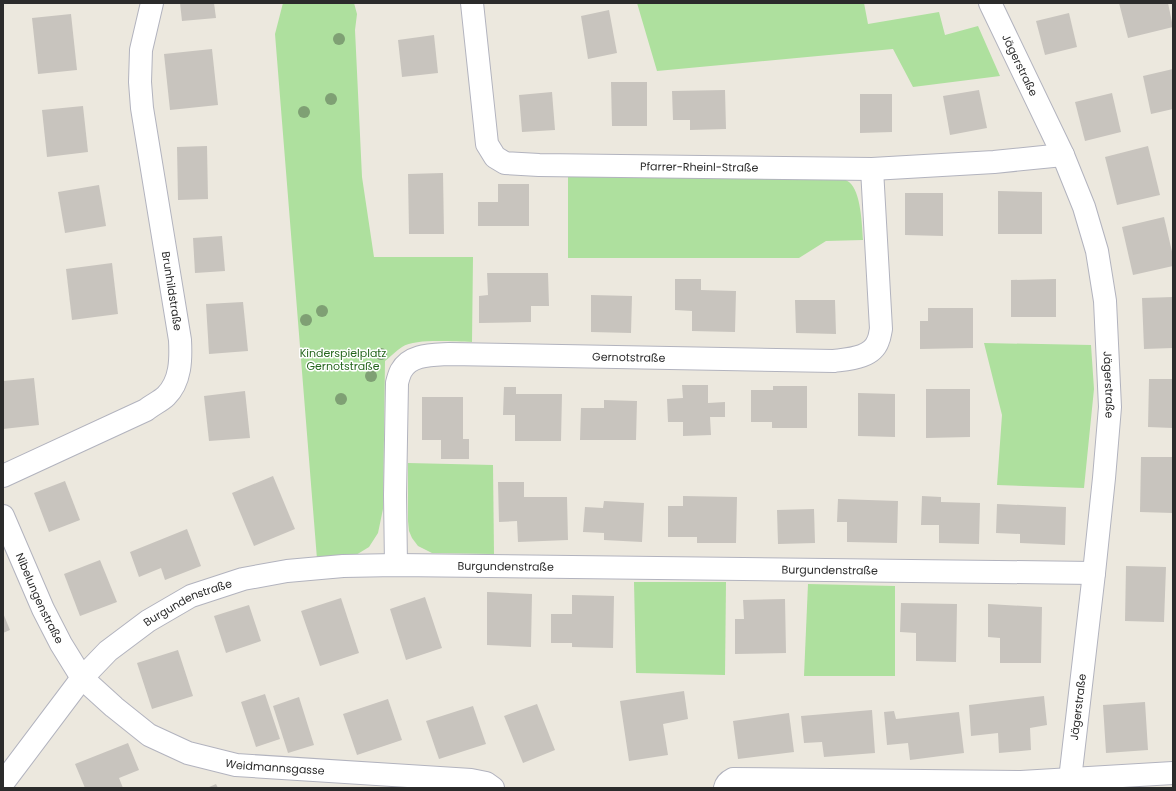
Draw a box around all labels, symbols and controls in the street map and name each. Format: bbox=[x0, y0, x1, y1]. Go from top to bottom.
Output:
street label: Jägerstraße bbox=[998, 31, 1042, 99]
street label: Pfarrer-Rheinl-Straße bbox=[640, 158, 759, 176]
street label: Brunhildstraße bbox=[158, 250, 186, 332]
park label: Kinderspielplatz Gernotstraße bbox=[300, 345, 386, 374]
street label: Gernotstraße bbox=[592, 349, 666, 366]
street label: Jägerstraße bbox=[1099, 351, 1118, 419]
street label: Nibelungenstraße bbox=[12, 550, 68, 647]
street label: Burgundenstraße bbox=[457, 558, 554, 575]
street label: Burgundenstraße bbox=[781, 561, 878, 579]
street label: Burgundenstraße bbox=[140, 575, 234, 630]
street label: Jägerstraße bbox=[1066, 672, 1090, 741]
street label: Weidmannsgasse bbox=[224, 755, 325, 779]

